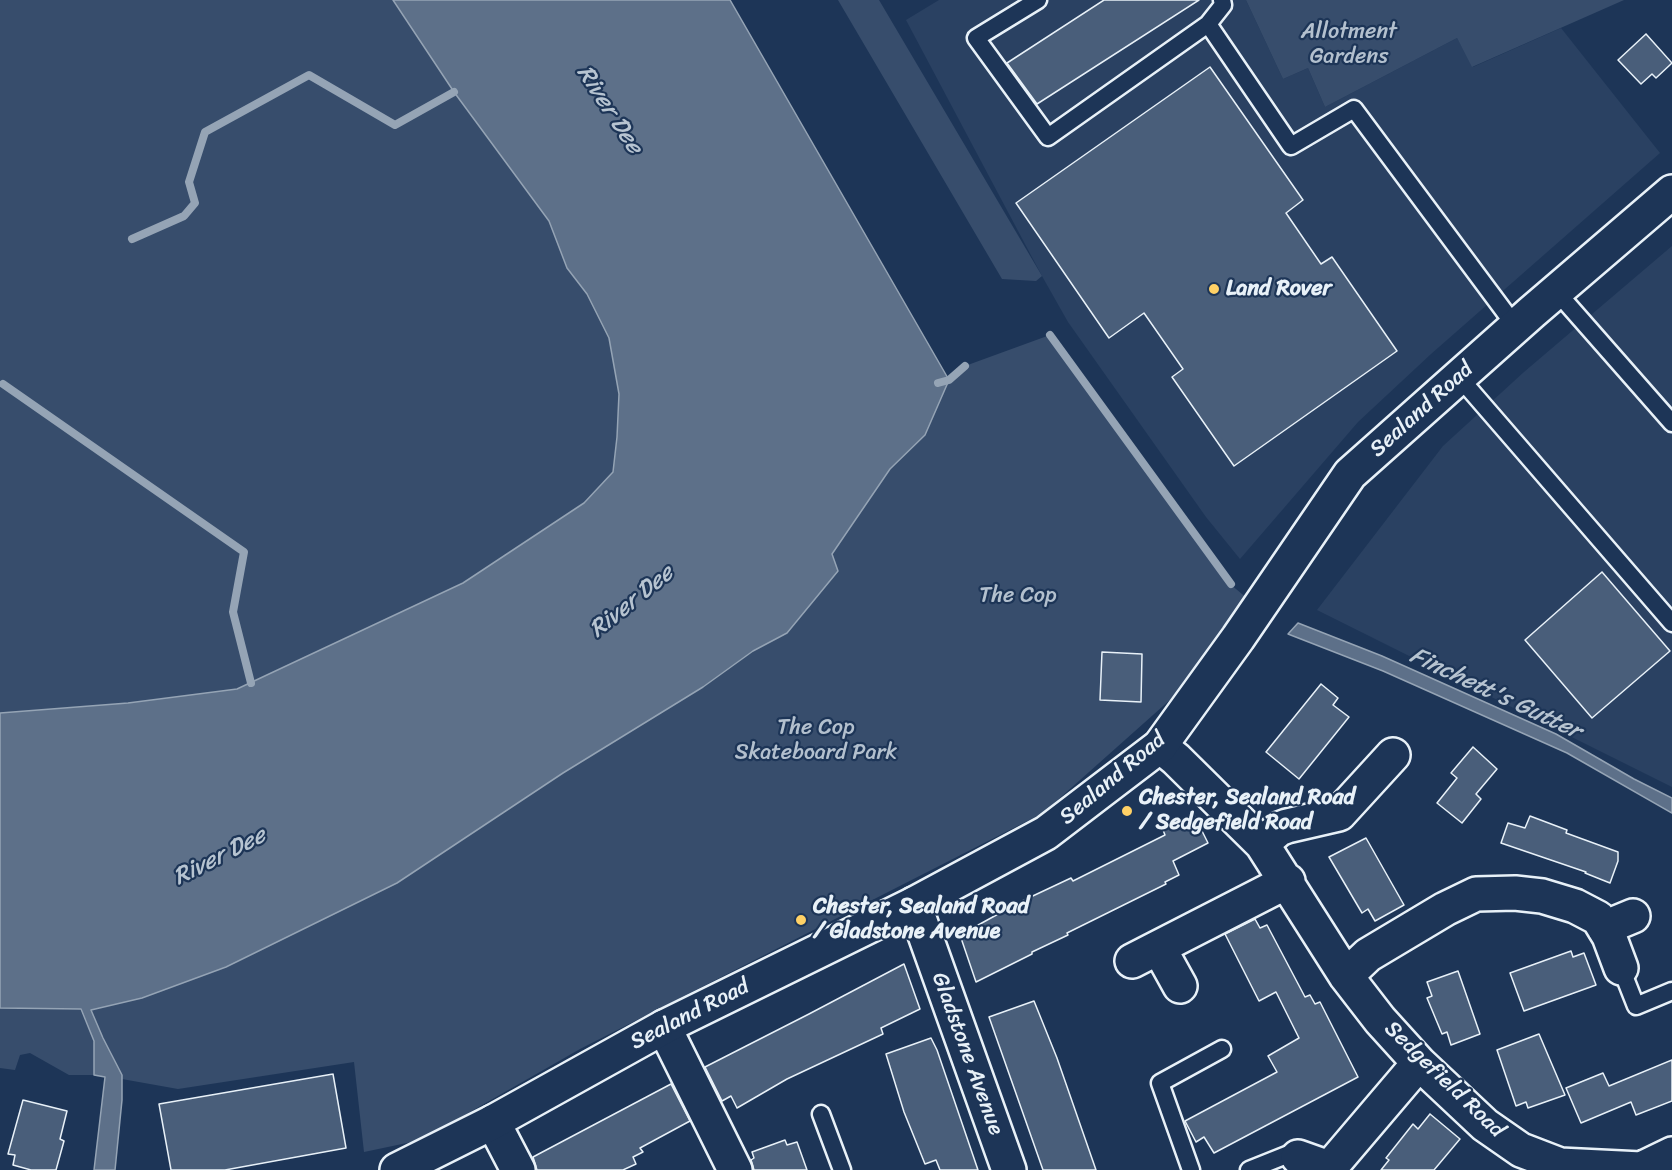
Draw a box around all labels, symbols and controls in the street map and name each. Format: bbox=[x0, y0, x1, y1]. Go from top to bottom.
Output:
park label: Allotment Gardens bbox=[1301, 19, 1397, 70]
water label: River Dee bbox=[570, 60, 648, 160]
place label: Land Rover bbox=[1226, 276, 1331, 302]
marker: Land Rover bbox=[1207, 282, 1221, 296]
street label: Sealand Road bbox=[1365, 357, 1479, 463]
water label: River Dee bbox=[584, 559, 680, 645]
park label: The Cop bbox=[979, 583, 1057, 609]
water label: Finchett's Gutter bbox=[1405, 642, 1585, 746]
park label: The Cop Skateboard Park bbox=[735, 715, 897, 766]
street label: Sealand Road bbox=[1055, 727, 1171, 831]
place label: Chester, Sealand Road / Sedgefield Road bbox=[1139, 785, 1355, 836]
marker: Chester, Sealand Road / Sedgefield Road bbox=[1120, 804, 1134, 818]
water label: River Dee bbox=[169, 822, 271, 892]
place label: Chester, Sealand Road / Gladstone Avenue bbox=[813, 894, 1029, 945]
marker: Chester, Sealand Road / Gladstone Avenue bbox=[794, 913, 808, 927]
street label: Gladstone Avenue bbox=[925, 969, 1009, 1139]
street label: Sealand Road bbox=[626, 974, 754, 1056]
street label: Sedgefield Road bbox=[1378, 1016, 1510, 1144]

